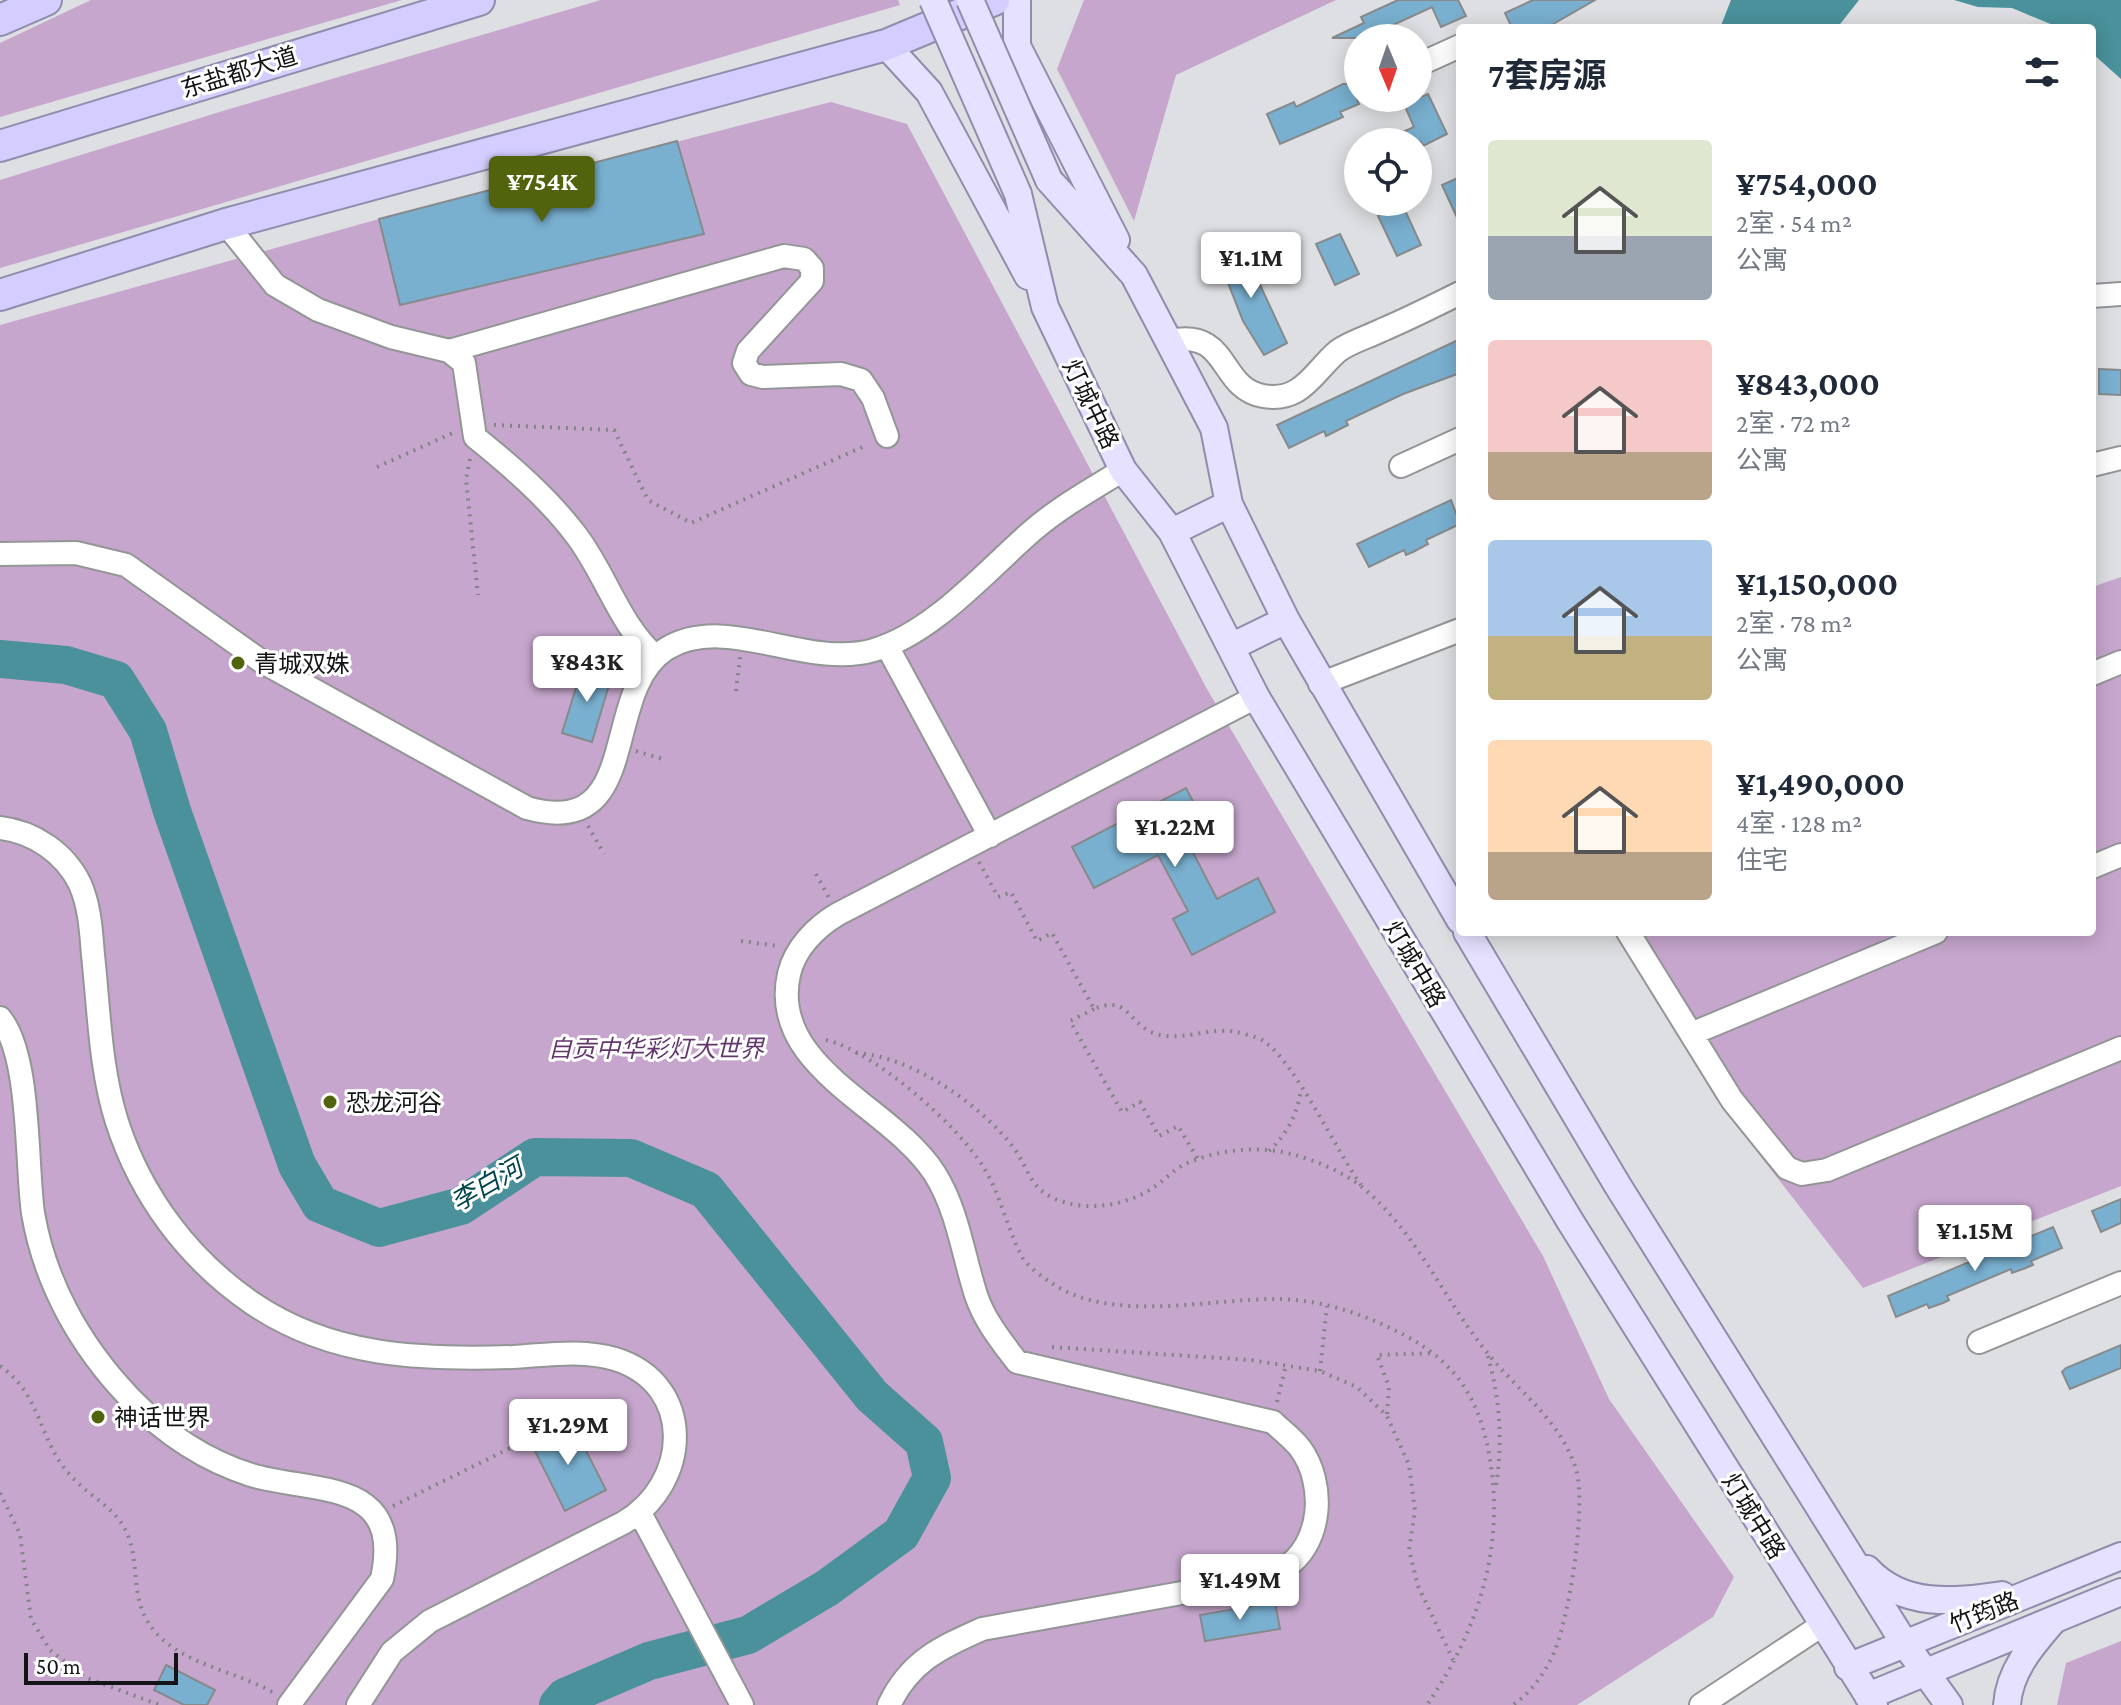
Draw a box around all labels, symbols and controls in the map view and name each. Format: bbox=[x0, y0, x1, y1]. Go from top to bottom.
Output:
north arrow bbox=[1344, 24, 1432, 112]
map controls bbox=[1344, 24, 1432, 216]
street label: 东盐都大道 bbox=[178, 42, 300, 102]
icon: filters bbox=[2020, 50, 2064, 94]
text: 7套房源 bbox=[1488, 57, 1606, 94]
button: locate bbox=[1344, 128, 1432, 216]
pin: ¥754K bbox=[486, 156, 598, 224]
text: ¥754,000 bbox=[1736, 165, 1878, 202]
text: ¥754K bbox=[507, 167, 577, 196]
icon: home bbox=[1552, 172, 1648, 268]
text: 2室 · 54 m² bbox=[1736, 209, 1852, 238]
pin: ¥1.1M bbox=[1195, 232, 1307, 300]
text: ¥1.1M bbox=[1219, 243, 1283, 272]
text: 公寓 bbox=[1736, 246, 1788, 275]
street label: 灯城中路 bbox=[1058, 355, 1124, 453]
text: ¥843,000 bbox=[1736, 365, 1880, 402]
icon: home bbox=[1552, 372, 1648, 468]
text: 2室 · 72 m² bbox=[1736, 409, 1851, 438]
text: 公寓 bbox=[1736, 446, 1788, 475]
text: ¥1,150,000 bbox=[1736, 565, 1898, 602]
icon: home bbox=[1552, 572, 1648, 668]
text: 2室 · 78 m² bbox=[1736, 609, 1852, 638]
pin: ¥843K bbox=[531, 636, 643, 704]
text: 公寓 bbox=[1736, 646, 1788, 675]
text: ¥843K bbox=[551, 647, 623, 676]
place label: 青城双姝 bbox=[254, 650, 350, 677]
marker: 青城双姝 bbox=[229, 654, 247, 672]
text: ¥1,490,000 bbox=[1736, 765, 1905, 802]
icon: home bbox=[1552, 772, 1648, 868]
pin: ¥1.22M bbox=[1110, 801, 1240, 869]
text: 4室 · 128 m² bbox=[1736, 809, 1862, 838]
text: ¥1.22M bbox=[1135, 812, 1215, 841]
text: 住宅 bbox=[1736, 846, 1788, 875]
street label: 灯城中路 bbox=[1379, 916, 1451, 1012]
park label: 自贡中华彩灯大世界 bbox=[548, 1035, 766, 1062]
place label: 恐龙河谷 bbox=[346, 1089, 442, 1116]
marker: 恐龙河谷 bbox=[321, 1093, 339, 1111]
water label: 李白河 bbox=[446, 1150, 532, 1217]
pin: ¥1.15M bbox=[1910, 1205, 2040, 1273]
text: ¥1.15M bbox=[1937, 1216, 2013, 1245]
pin: ¥1.29M bbox=[503, 1399, 633, 1467]
place label: 神话世界 bbox=[114, 1404, 210, 1431]
marker: 神话世界 bbox=[89, 1408, 107, 1426]
text: ¥1.29M bbox=[527, 1410, 609, 1439]
street label: 灯城中路 bbox=[1717, 1468, 1791, 1564]
pin: ¥1.49M bbox=[1175, 1554, 1305, 1622]
text: ¥1.49M bbox=[1199, 1565, 1281, 1594]
street label: 竹筠路 bbox=[1946, 1586, 2022, 1638]
scale bar bbox=[24, 1649, 178, 1685]
text: 50 m bbox=[36, 1654, 81, 1679]

